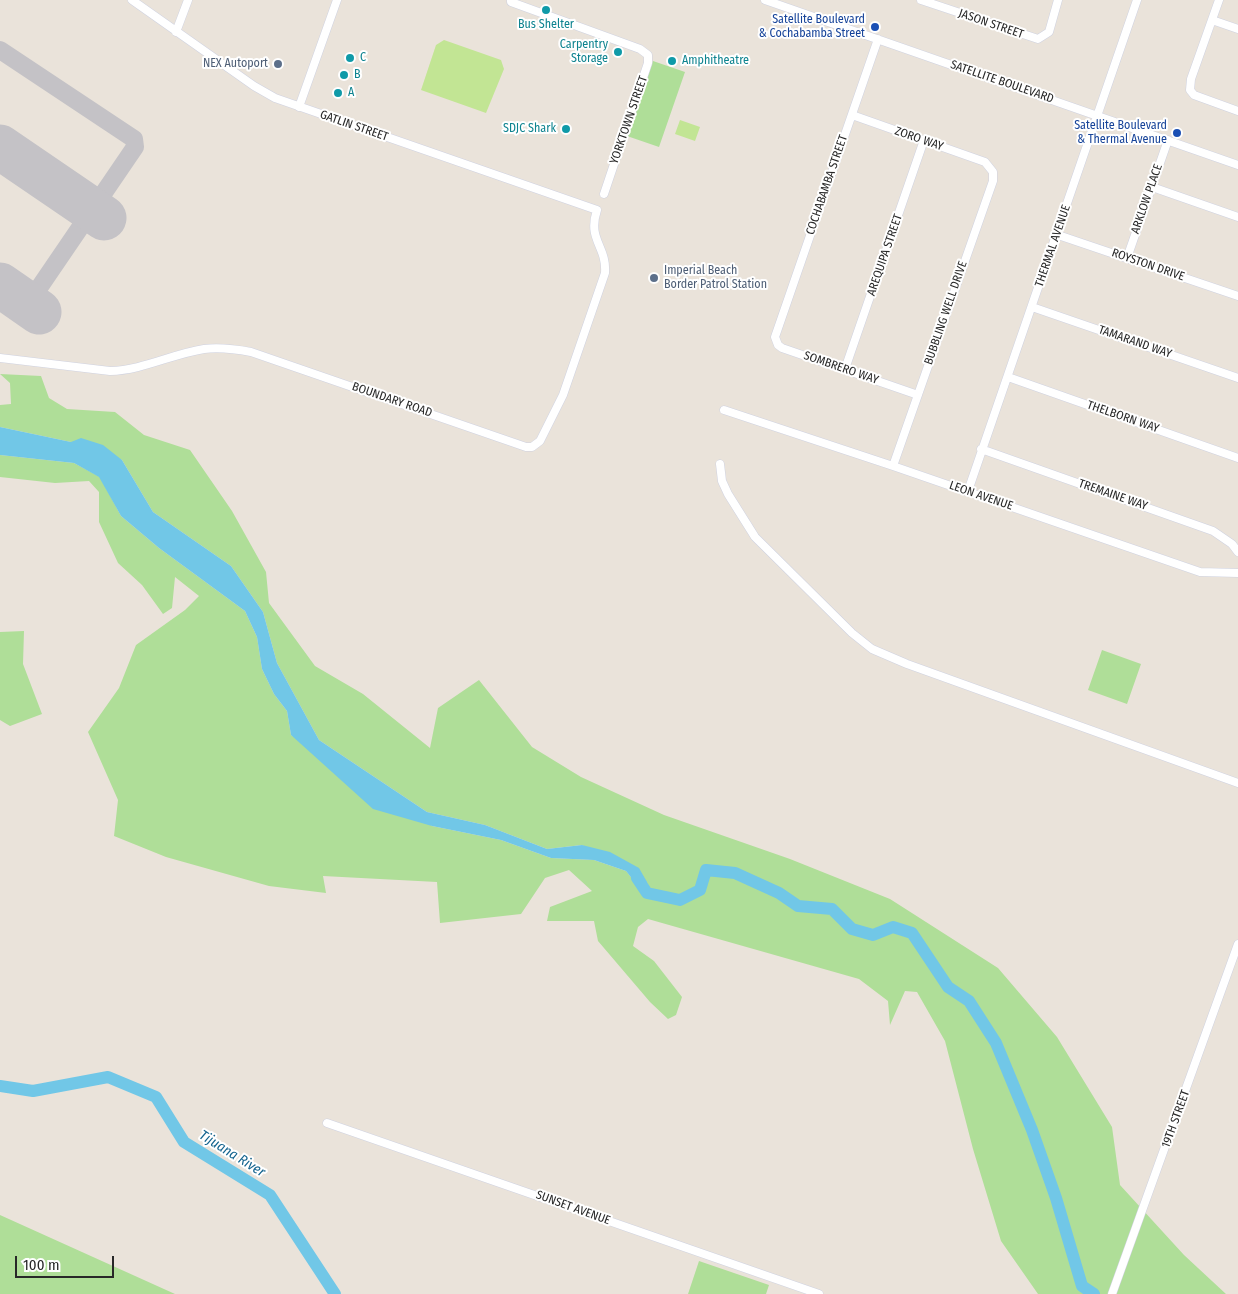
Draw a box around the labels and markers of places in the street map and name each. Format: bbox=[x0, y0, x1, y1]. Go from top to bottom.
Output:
marker: Bus Shelter bbox=[540, 4, 552, 16]
place label: Satellite Boulevard & Cochabamba Street bbox=[759, 13, 865, 41]
place label: Bus Shelter bbox=[518, 18, 574, 32]
marker: Satellite Boulevard & Cochabamba Street bbox=[869, 21, 881, 33]
place label: Carpentry Storage bbox=[560, 38, 608, 66]
marker: Carpentry Storage bbox=[612, 46, 624, 58]
place label: C bbox=[360, 51, 366, 65]
marker: C bbox=[344, 52, 356, 64]
place label: Amphitheatre bbox=[682, 54, 749, 68]
marker: Amphitheatre bbox=[666, 55, 678, 67]
place label: NEX Autoport bbox=[203, 57, 268, 71]
marker: NEX Autoport bbox=[272, 58, 284, 70]
place label: B bbox=[354, 68, 361, 82]
marker: B bbox=[338, 69, 350, 81]
place label: A bbox=[348, 86, 354, 100]
marker: A bbox=[332, 87, 344, 99]
place label: Satellite Boulevard & Thermal Avenue bbox=[1074, 119, 1167, 147]
place label: SDJC Shark bbox=[503, 122, 556, 136]
marker: SDJC Shark bbox=[560, 123, 572, 135]
marker: Satellite Boulevard & Thermal Avenue bbox=[1171, 127, 1183, 139]
place label: Imperial Beach Border Patrol Station bbox=[664, 264, 767, 292]
marker: Imperial Beach Border Patrol Station bbox=[648, 272, 660, 284]

